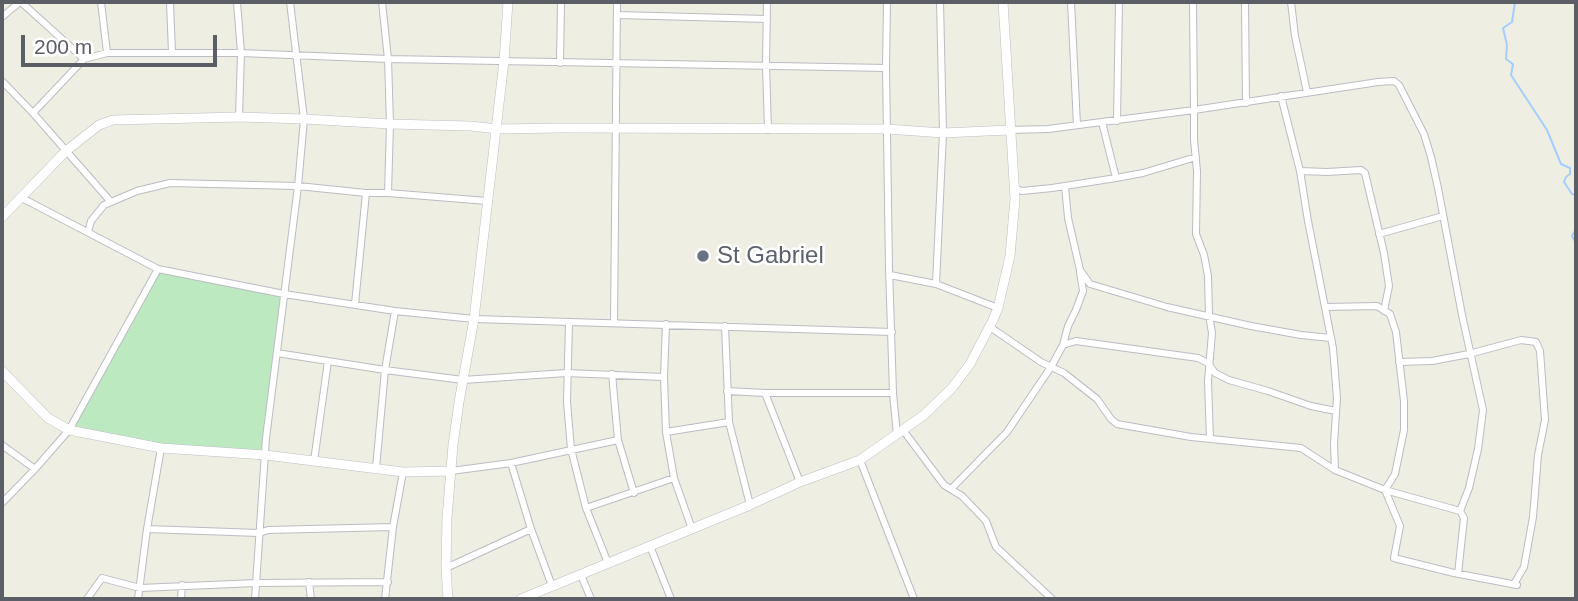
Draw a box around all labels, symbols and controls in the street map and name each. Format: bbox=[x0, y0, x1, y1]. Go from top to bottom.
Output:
scale bar bbox=[24, 21, 220, 65]
text: 200 m bbox=[34, 35, 92, 58]
place label: St Gabriel bbox=[717, 242, 824, 270]
marker: St Gabriel bbox=[695, 248, 711, 264]

